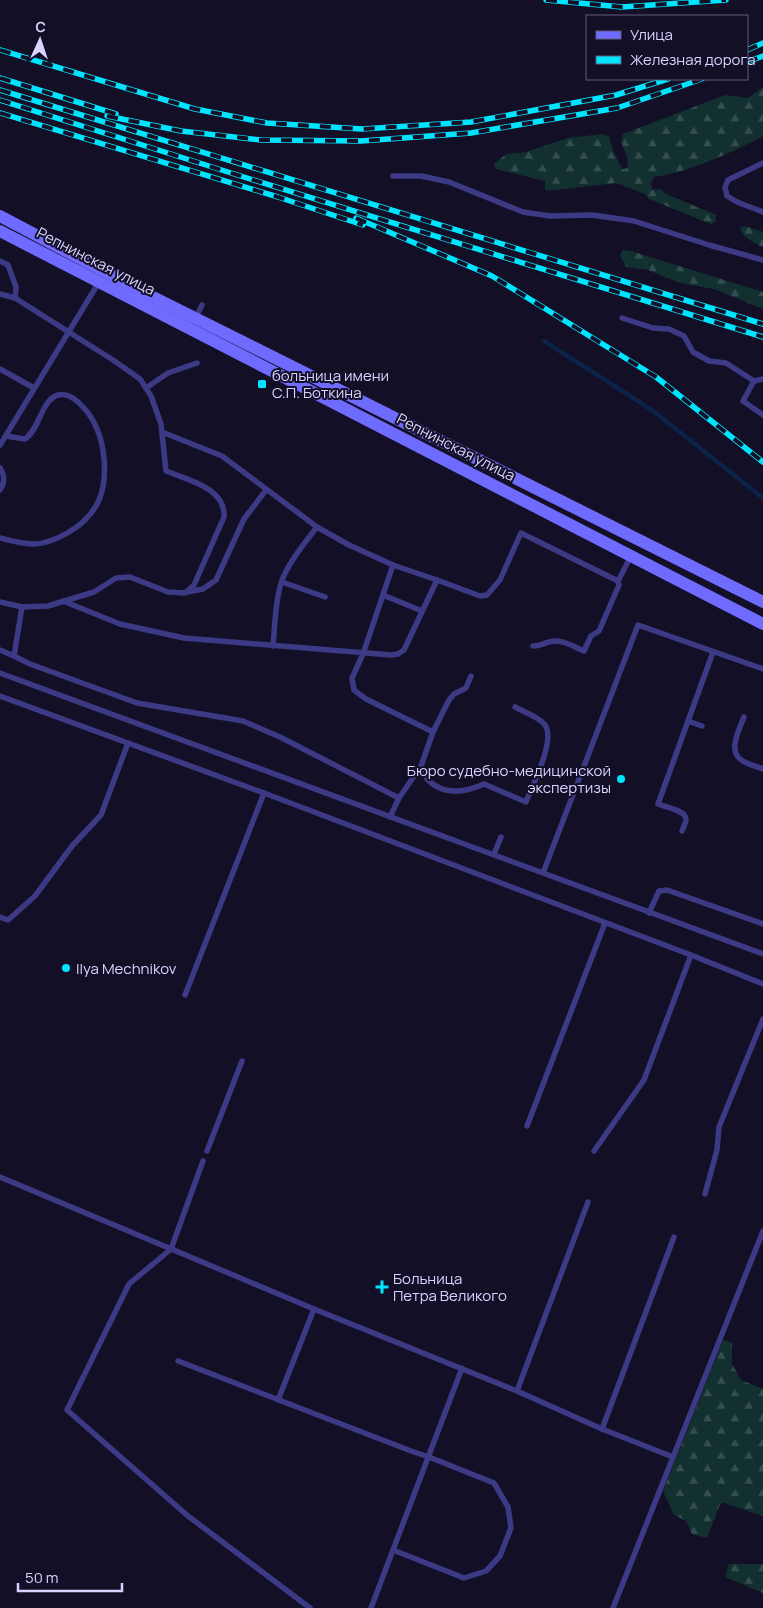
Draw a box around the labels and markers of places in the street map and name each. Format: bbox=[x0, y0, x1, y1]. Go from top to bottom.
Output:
place label: больница имени С.П. Боткина bbox=[272, 365, 389, 403]
marker: больница имени С.П. Боткина bbox=[256, 378, 268, 390]
place label: Бюро судебно-медицинской экспертизы bbox=[407, 760, 611, 798]
marker: Бюро судебно-медицинской экспертизы bbox=[615, 773, 627, 785]
place label: Ilya Mechnikov bbox=[76, 958, 177, 979]
marker: Ilya Mechnikov bbox=[60, 962, 72, 974]
place label: Больница Петра Великого bbox=[393, 1268, 507, 1306]
marker: Больница Петра Великого bbox=[375, 1280, 389, 1294]

